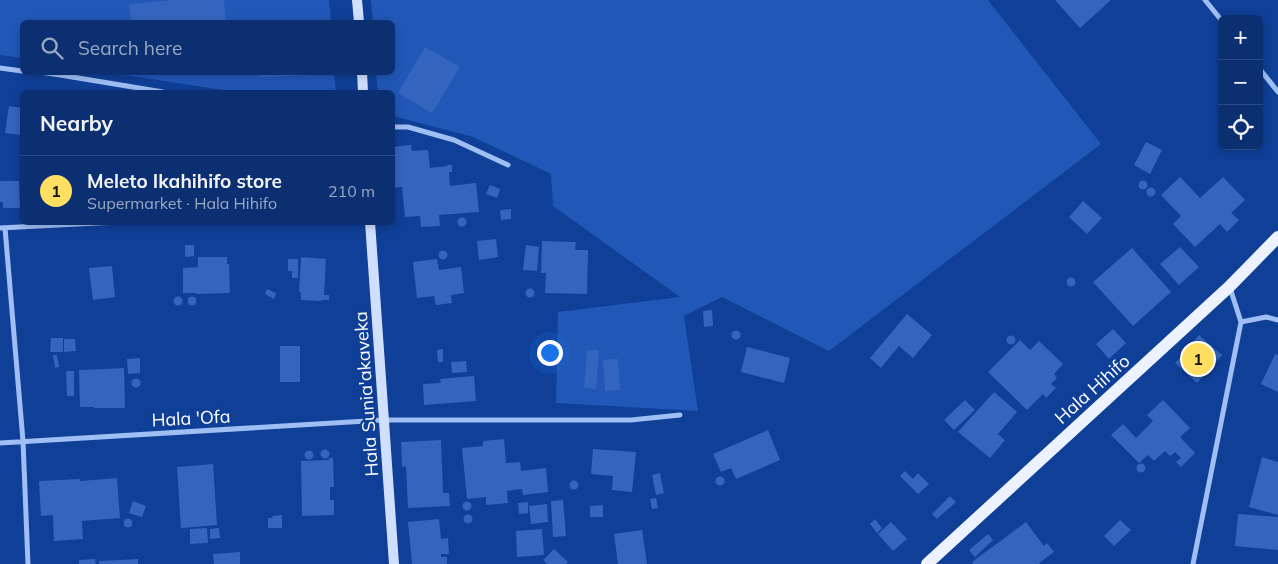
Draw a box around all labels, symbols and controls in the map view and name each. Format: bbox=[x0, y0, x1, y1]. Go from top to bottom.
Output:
map controls bbox=[1218, 15, 1263, 150]
button: + bbox=[1218, 15, 1263, 60]
search box bbox=[20, 20, 395, 75]
icon: search bbox=[38, 34, 66, 62]
text: Search here bbox=[78, 36, 182, 60]
button: − bbox=[1218, 60, 1263, 105]
button: locate bbox=[1218, 105, 1263, 150]
text: Nearby bbox=[40, 110, 113, 136]
text: Meleto Ikahihifo store bbox=[87, 169, 282, 193]
text: 1 bbox=[51, 181, 61, 201]
text: 210 m bbox=[328, 181, 375, 201]
text: Supermarket · Hala Hihifo bbox=[87, 193, 277, 213]
street label: Hala Sunia'akaveka bbox=[349, 311, 383, 477]
your location bbox=[537, 340, 563, 366]
pin: 1 bbox=[1182, 340, 1214, 378]
street label: Hala Hihifo bbox=[1050, 349, 1134, 429]
street label: Hala 'Ofa bbox=[151, 404, 231, 432]

